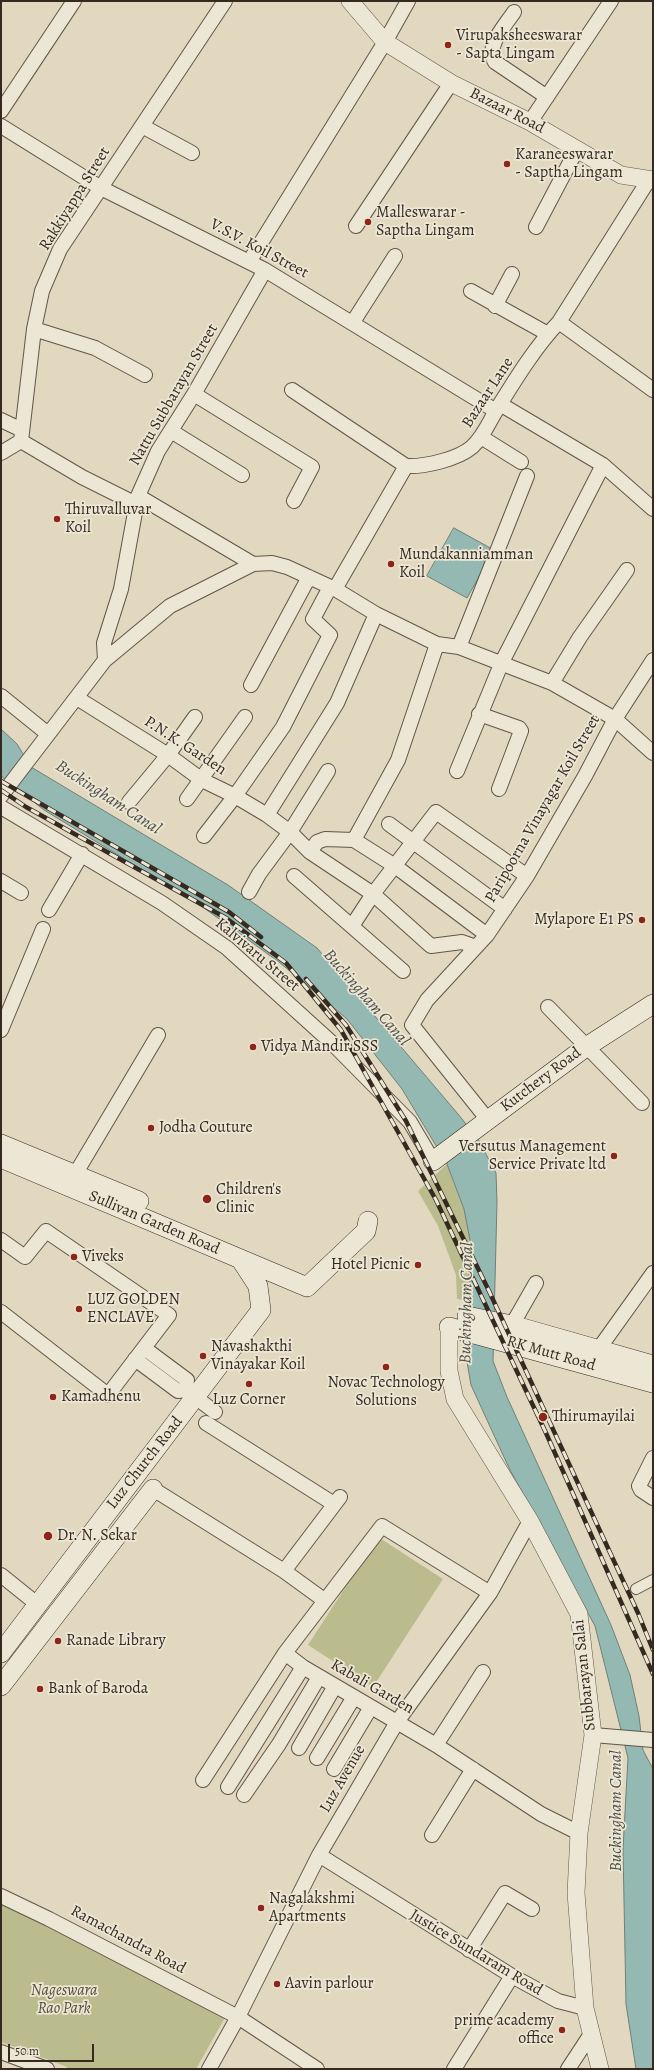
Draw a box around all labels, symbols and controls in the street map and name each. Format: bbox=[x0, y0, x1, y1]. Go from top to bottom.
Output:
place label: Virupaksheeswarar - Sapta Lingam bbox=[456, 26, 582, 64]
marker: Virupaksheeswarar - Sapta Lingam bbox=[443, 40, 453, 50]
street label: Bazaar Road bbox=[466, 84, 548, 138]
street label: Rakkiyappa Street bbox=[35, 144, 115, 254]
place label: Karaneeswarar - Saptha Lingam bbox=[515, 145, 623, 183]
marker: Karaneeswarar - Saptha Lingam bbox=[502, 159, 512, 169]
place label: Malleswarar - Saptha Lingam bbox=[376, 203, 474, 241]
street label: V.S.V. Koil Street bbox=[207, 215, 311, 283]
marker: Malleswarar - Saptha Lingam bbox=[363, 217, 373, 227]
street label: Nattu Subbarayan Street bbox=[126, 321, 222, 469]
street label: Bazaar Lane bbox=[458, 354, 518, 432]
place label: Thiruvalluvar Koil bbox=[65, 500, 151, 538]
marker: Thiruvalluvar Koil bbox=[52, 514, 62, 524]
place label: Mundakanniamman Koil bbox=[399, 545, 533, 583]
marker: Mundakanniamman Koil bbox=[386, 559, 396, 569]
street label: P.N.K. Garden bbox=[140, 712, 230, 780]
street label: Paripoorna Vinayagar Koil Street bbox=[481, 712, 605, 906]
water label: Buckingham Canal bbox=[51, 756, 165, 840]
place label: Mylapore E1 PS bbox=[534, 910, 634, 930]
street label: Kalvivaru Street bbox=[211, 914, 303, 996]
marker: Mylapore E1 PS bbox=[637, 915, 647, 925]
water label: Buckingham Canal bbox=[318, 945, 414, 1051]
place label: Vidya Mandir SSS bbox=[261, 1037, 378, 1057]
marker: Vidya Mandir SSS bbox=[248, 1042, 258, 1052]
street label: Kutchery Road bbox=[497, 1043, 585, 1117]
place label: Jodha Couture bbox=[159, 1118, 253, 1138]
marker: Jodha Couture bbox=[146, 1123, 156, 1133]
place label: Versutus Management Service Private ltd bbox=[459, 1137, 606, 1175]
marker: Versutus Management Service Private ltd bbox=[609, 1151, 619, 1161]
place label: Children's Clinic bbox=[216, 1180, 281, 1218]
street label: Sullivan Garden Road bbox=[86, 1187, 222, 1259]
marker: Children's Clinic bbox=[201, 1193, 213, 1205]
water label: Buckingham Canal bbox=[456, 1242, 478, 1364]
place label: Viveks bbox=[82, 1247, 124, 1267]
marker: Viveks bbox=[69, 1252, 79, 1262]
place label: Hotel Picnic bbox=[331, 1255, 410, 1275]
marker: Hotel Picnic bbox=[413, 1260, 423, 1270]
place label: LUZ GOLDEN ENCLAVE bbox=[87, 1290, 180, 1328]
marker: LUZ GOLDEN ENCLAVE bbox=[74, 1304, 84, 1314]
street label: RK Mutt Road bbox=[504, 1332, 598, 1376]
place label: Navashakthi Vinayakar Koil bbox=[211, 1337, 305, 1375]
marker: Navashakthi Vinayakar Koil bbox=[198, 1351, 208, 1361]
marker: Novac Technology Solutions bbox=[381, 1362, 391, 1372]
place label: Novac Technology Solutions bbox=[327, 1373, 445, 1411]
marker: Luz Corner bbox=[244, 1379, 254, 1389]
place label: Kamadhenu bbox=[61, 1387, 141, 1407]
place label: Luz Corner bbox=[212, 1390, 286, 1410]
marker: Kamadhenu bbox=[48, 1392, 58, 1402]
place label: Thirumayilai bbox=[552, 1407, 635, 1427]
marker: Thirumayilai bbox=[537, 1411, 549, 1423]
street label: Luz Church Road bbox=[103, 1413, 187, 1513]
place label: Dr. N. Sekar bbox=[57, 1526, 137, 1546]
marker: Dr. N. Sekar bbox=[42, 1530, 54, 1542]
street label: Subbarayan Salai bbox=[570, 1618, 600, 1732]
place label: Ranade Library bbox=[66, 1631, 166, 1651]
marker: Ranade Library bbox=[53, 1636, 63, 1646]
street label: Kabali Garden bbox=[327, 1655, 417, 1719]
place label: Bank of Baroda bbox=[48, 1679, 148, 1699]
marker: Bank of Baroda bbox=[35, 1684, 45, 1694]
street label: Luz Avenue bbox=[316, 1742, 370, 1816]
water label: Buckingham Canal bbox=[607, 1750, 627, 1872]
place label: Nagalakshmi Apartments bbox=[269, 1889, 355, 1927]
street label: Ramachandra Road bbox=[67, 1902, 189, 1978]
marker: Nagalakshmi Apartments bbox=[256, 1903, 266, 1913]
street label: Justice Sundaram Road bbox=[406, 1906, 546, 2000]
place label: Aavin parlour bbox=[285, 1974, 374, 1994]
marker: Aavin parlour bbox=[272, 1979, 282, 1989]
park label: Nageswara Rao Park bbox=[31, 1981, 97, 2019]
place label: prime academy office bbox=[454, 2011, 554, 2049]
marker: prime academy office bbox=[557, 2025, 567, 2035]
scale bar bbox=[10, 2036, 96, 2062]
text: 50 m bbox=[15, 2043, 39, 2059]

